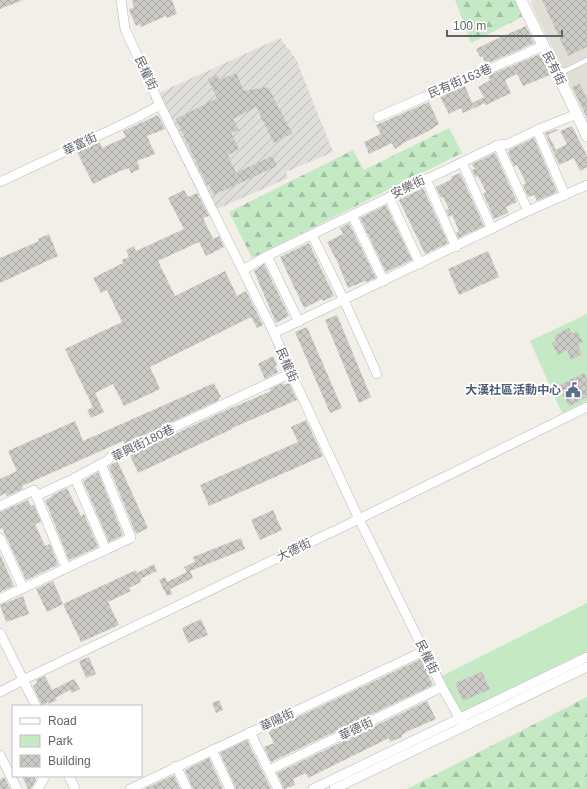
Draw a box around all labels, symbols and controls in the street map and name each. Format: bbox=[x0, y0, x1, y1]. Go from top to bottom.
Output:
scale bar bbox=[447, 12, 562, 38]
text: 100 m bbox=[453, 19, 486, 33]
street label: 民有街 bbox=[540, 49, 568, 87]
street label: 民權街 bbox=[132, 54, 160, 92]
street label: 民有街163巷 bbox=[426, 61, 494, 101]
street label: 華富街 bbox=[61, 130, 99, 158]
street label: 安樂街 bbox=[389, 173, 427, 201]
street label: 民權街 bbox=[274, 346, 300, 384]
public building icon: 大漢社區活動中心 bbox=[564, 381, 582, 399]
place label: 大漢社區活動中心 bbox=[465, 383, 561, 397]
street label: 華興街180巷 bbox=[109, 422, 177, 464]
street label: 大德街 bbox=[275, 536, 313, 564]
street label: 民權街 bbox=[413, 638, 441, 676]
legend bbox=[12, 705, 142, 777]
street label: 華陽街 bbox=[258, 706, 296, 734]
text: Road bbox=[48, 714, 77, 728]
street label: 華德街 bbox=[337, 715, 375, 743]
text: Park bbox=[48, 734, 74, 748]
text: Building bbox=[48, 754, 91, 768]

